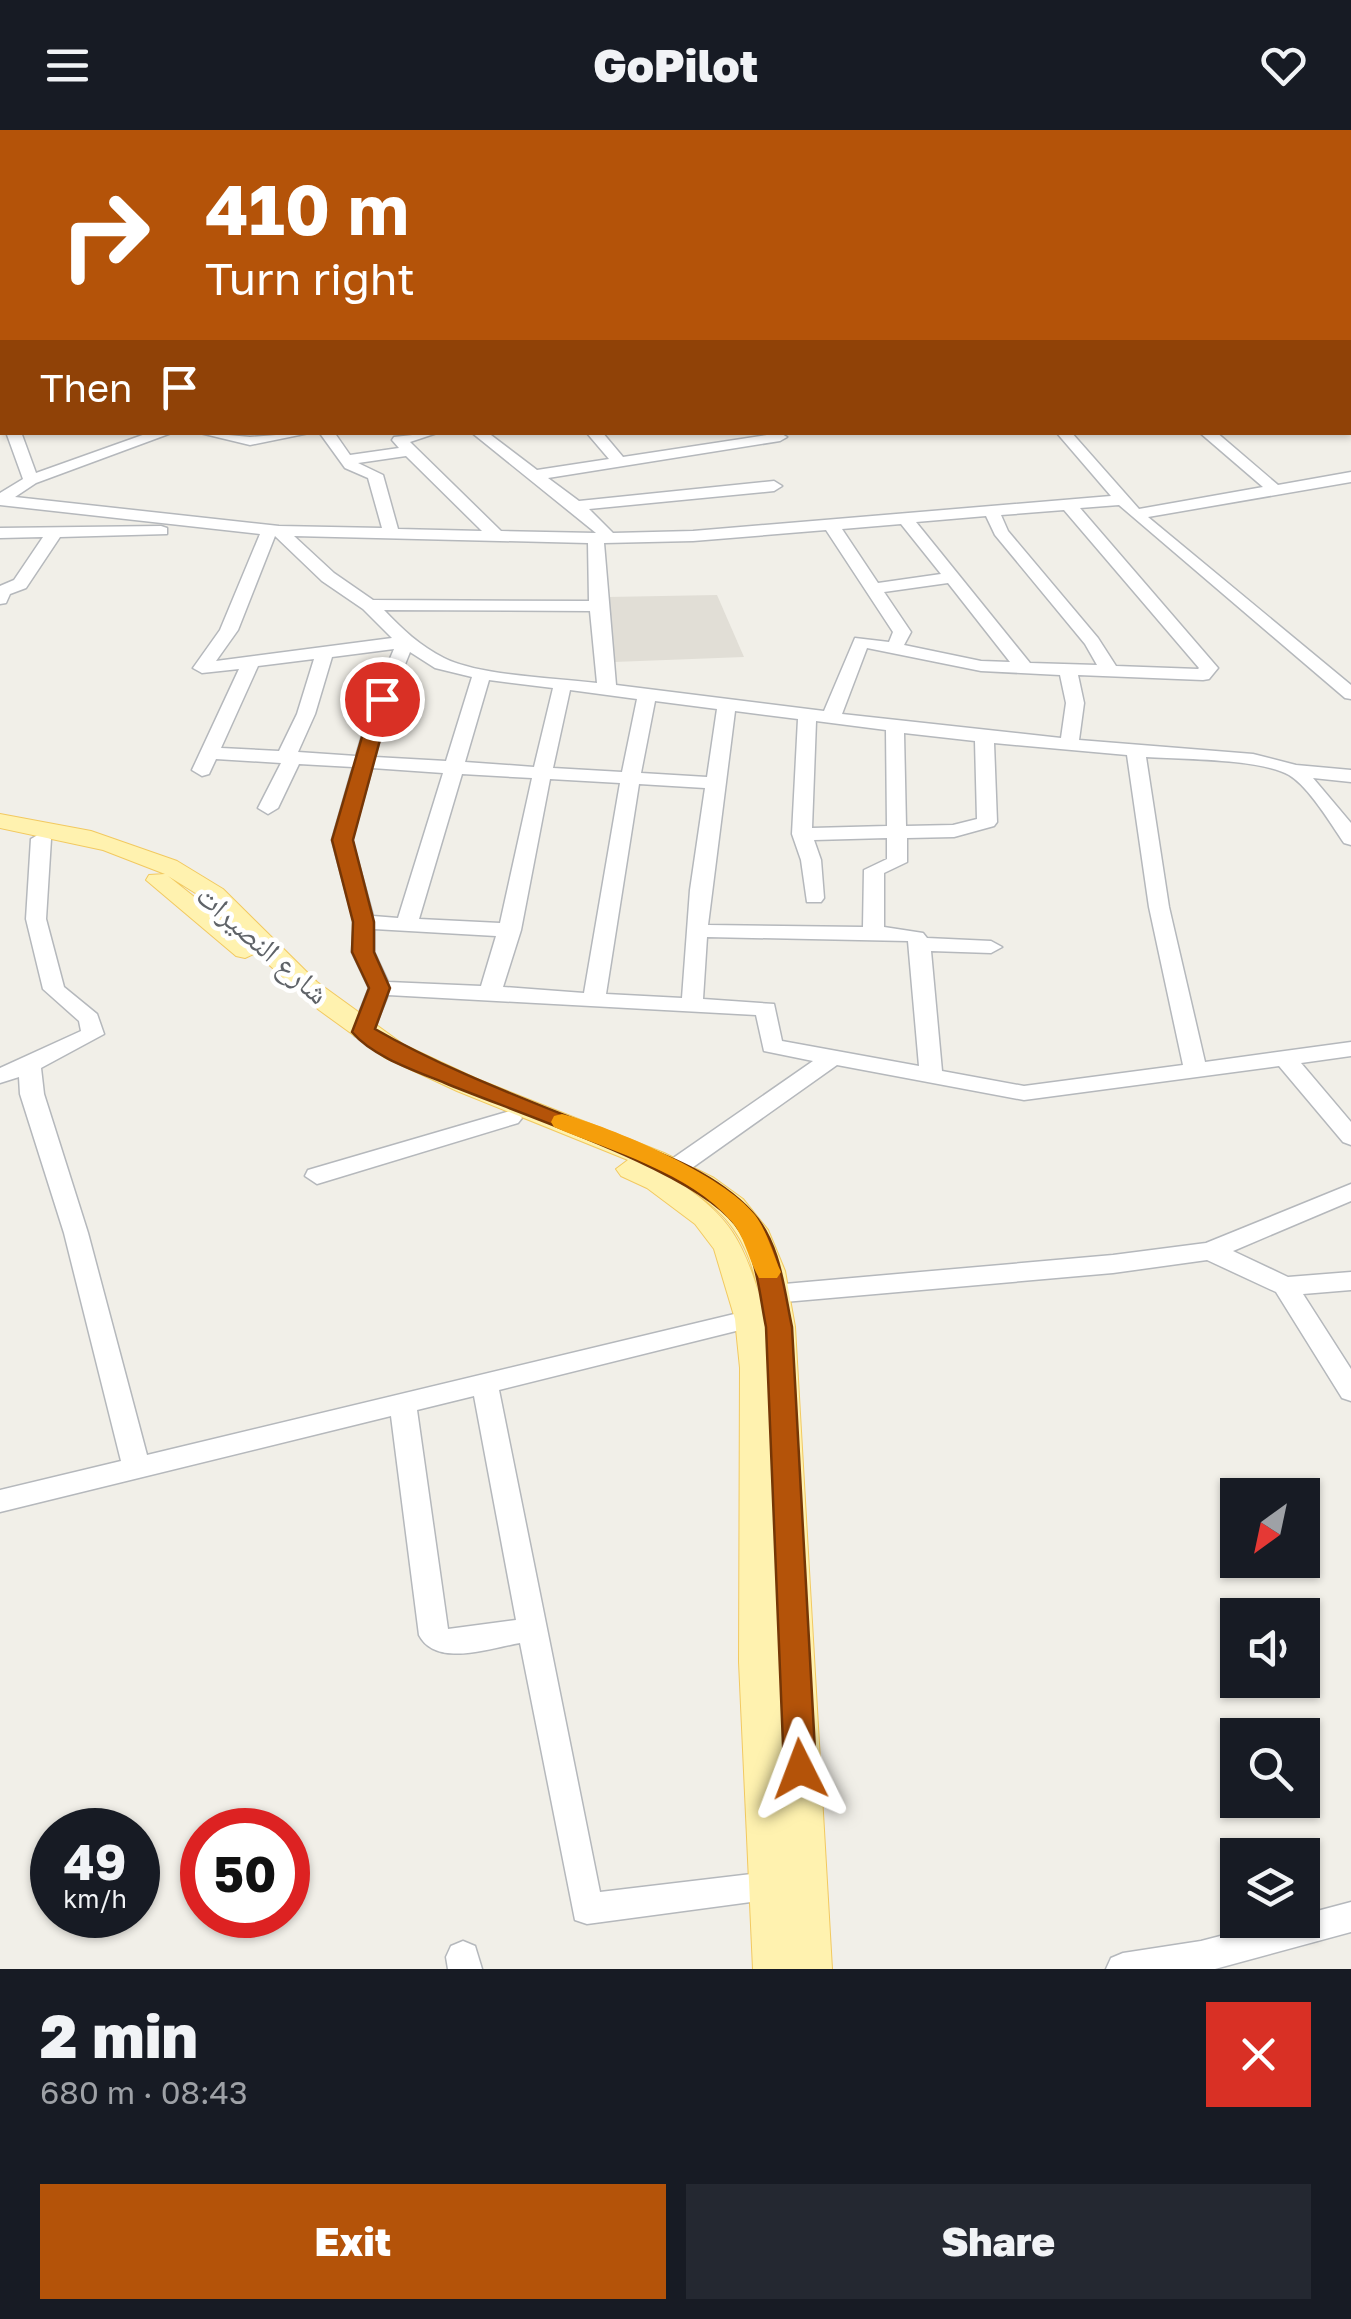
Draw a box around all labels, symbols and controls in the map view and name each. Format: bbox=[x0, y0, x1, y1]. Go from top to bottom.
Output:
icon: menu bbox=[40, 38, 95, 93]
text: GoPilot bbox=[593, 38, 758, 92]
icon: heart bbox=[1256, 38, 1311, 93]
text: 410 m bbox=[205, 166, 409, 250]
icon: right bbox=[40, 170, 170, 300]
text: Turn right bbox=[205, 251, 415, 305]
icon: arrive bbox=[152, 360, 207, 415]
text: Then bbox=[40, 365, 132, 410]
pin bbox=[340, 657, 425, 742]
icon: arrive bbox=[355, 672, 410, 727]
street label: شارع النصيرات bbox=[188, 877, 336, 1013]
north arrow bbox=[1220, 1478, 1320, 1578]
map controls bbox=[1220, 1478, 1320, 1938]
button: sound bbox=[1220, 1598, 1320, 1698]
position arrow bbox=[748, 1717, 852, 1821]
button: search bbox=[1220, 1718, 1320, 1818]
speed limit sign: 50 bbox=[180, 1808, 310, 1938]
text: 49 bbox=[63, 1831, 126, 1891]
button: layers bbox=[1220, 1838, 1320, 1938]
text: km/h bbox=[63, 1883, 127, 1914]
text: 2 min bbox=[40, 1999, 198, 2071]
button: close bbox=[1206, 2002, 1311, 2107]
text: 680 m · 08:43 bbox=[40, 2073, 248, 2111]
button: Exit bbox=[40, 2184, 666, 2299]
button: Share bbox=[686, 2184, 1311, 2299]

